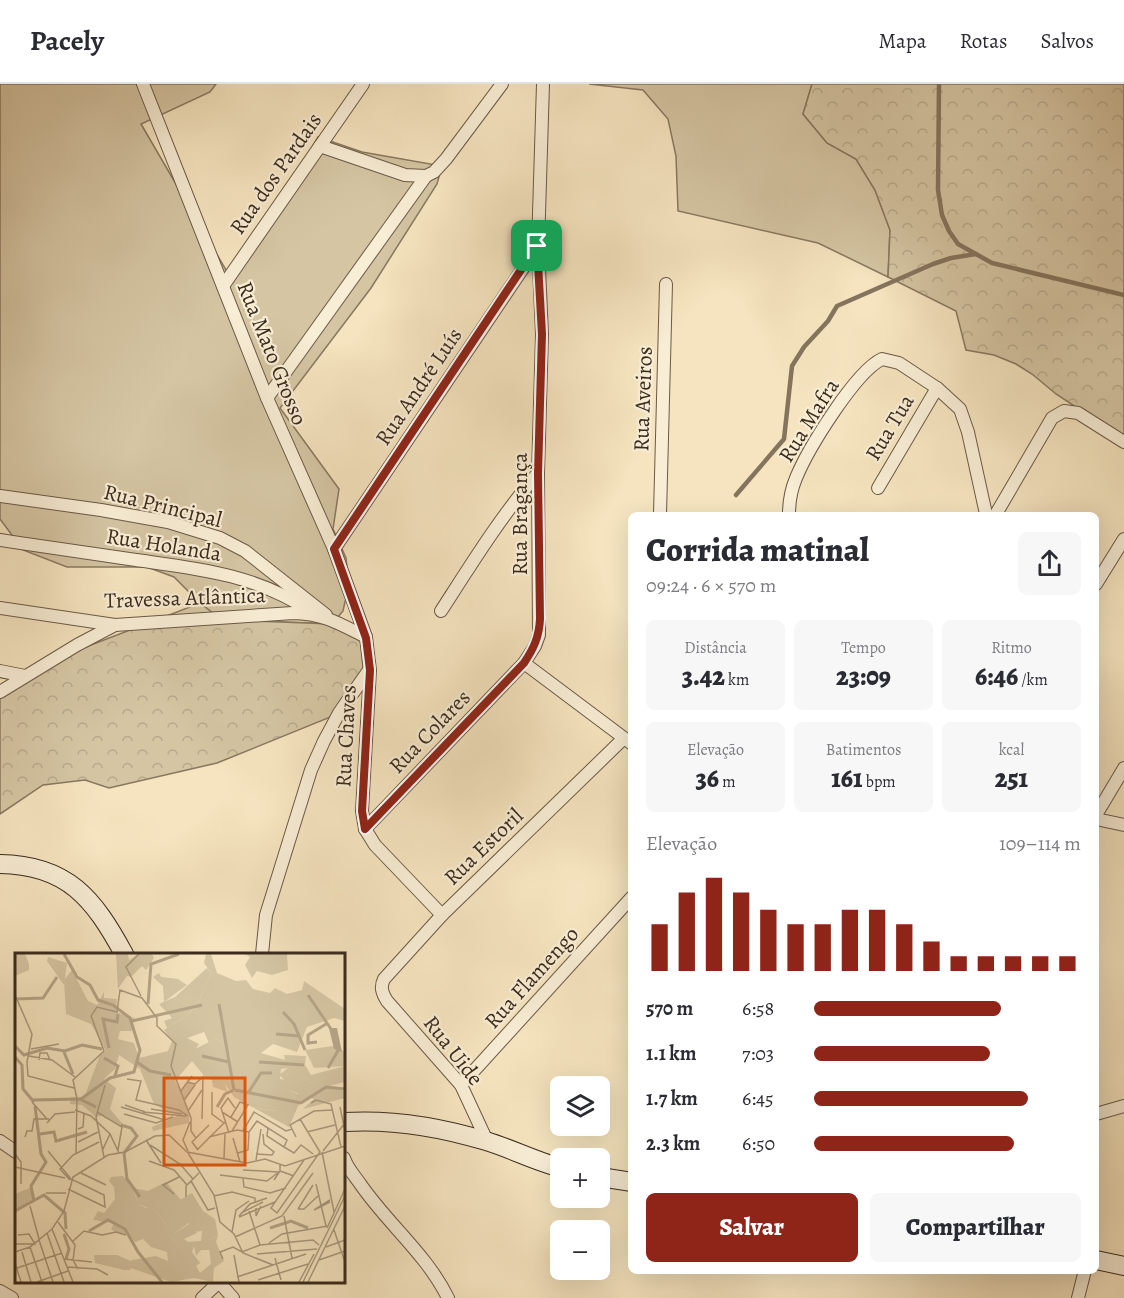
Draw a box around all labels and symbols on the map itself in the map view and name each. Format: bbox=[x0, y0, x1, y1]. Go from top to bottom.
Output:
street label: Rua dos Pardais bbox=[223, 107, 329, 241]
pin bbox=[511, 220, 562, 271]
street label: Rua Mato Grosso bbox=[230, 277, 315, 430]
street label: Rua André Luís bbox=[368, 322, 469, 451]
street label: Rua Aveiros bbox=[626, 346, 660, 452]
street label: Rua Mafra bbox=[771, 372, 847, 468]
street label: Rua Tua bbox=[858, 388, 922, 466]
street label: Rua Bragança bbox=[505, 452, 535, 576]
street label: Rua Principal bbox=[101, 477, 225, 535]
street label: Rua Holanda bbox=[104, 521, 224, 569]
street label: Travessa Atlântica bbox=[104, 580, 267, 616]
street label: Rua Colares bbox=[382, 683, 477, 780]
street label: Rua Chaves bbox=[328, 684, 364, 788]
street label: Rua Estoril bbox=[438, 801, 530, 892]
street label: Rua Flamengo bbox=[478, 920, 586, 1035]
inset map bbox=[15, 953, 345, 1283]
street label: Rua Uide bbox=[416, 1009, 490, 1092]

